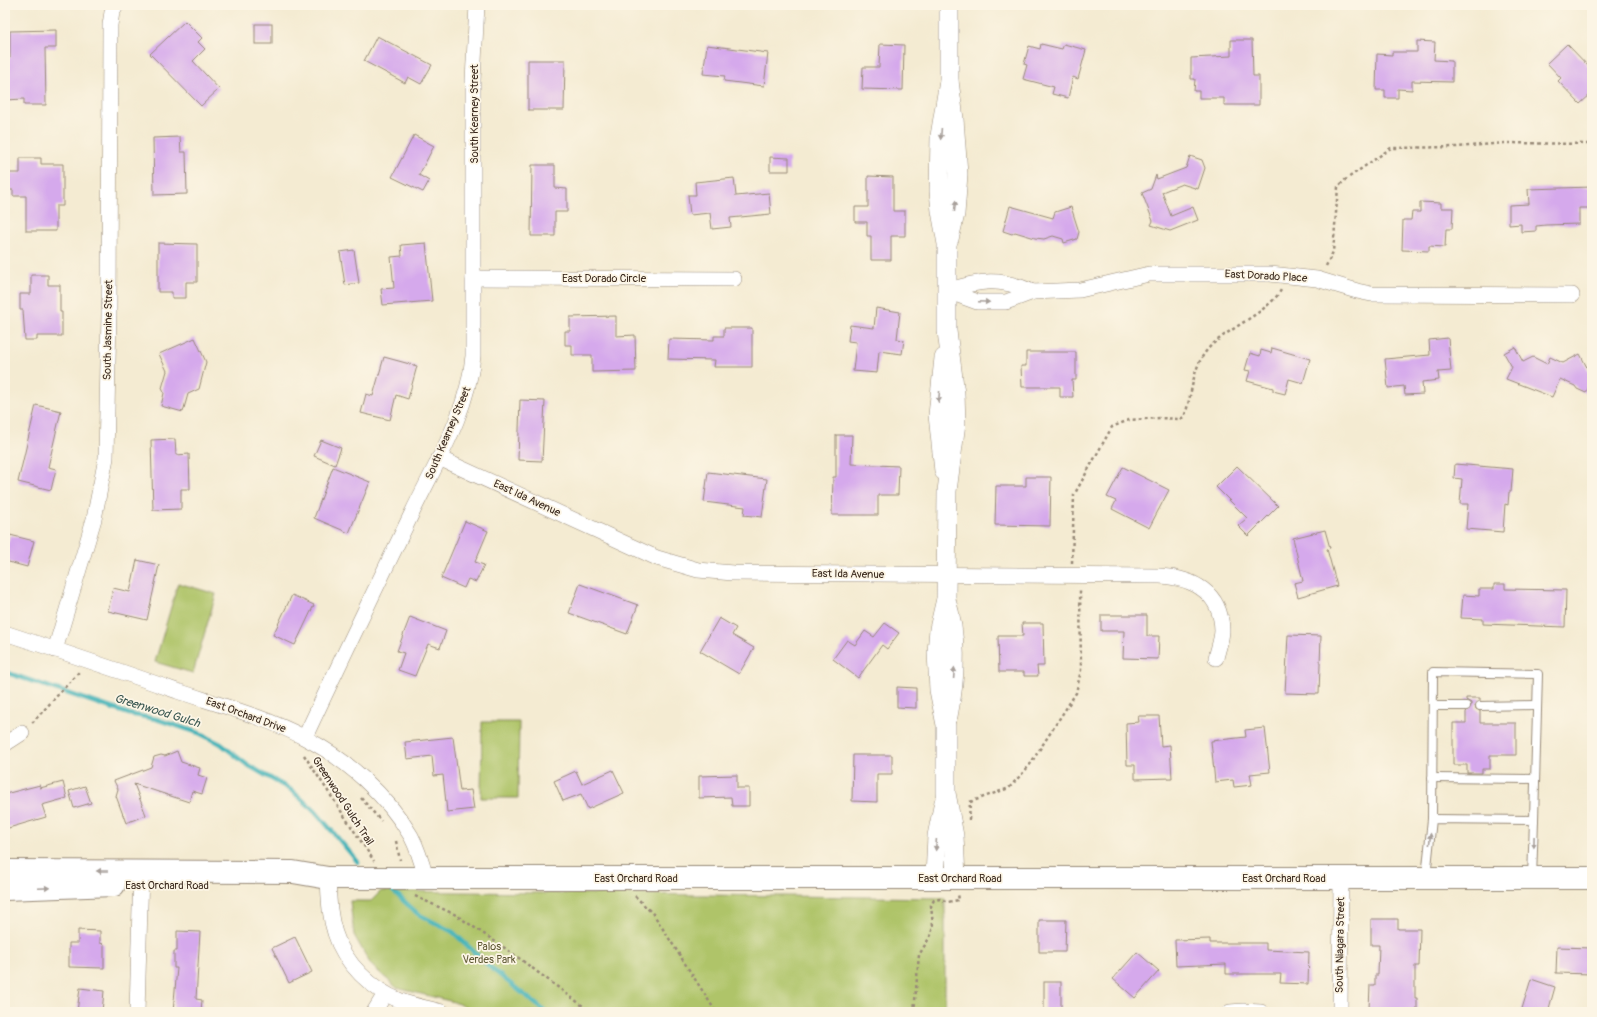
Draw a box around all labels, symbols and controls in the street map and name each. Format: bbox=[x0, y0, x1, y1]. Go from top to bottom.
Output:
street label: South Kearney Street bbox=[468, 64, 481, 164]
one-way arrow bbox=[937, 128, 944, 140]
one-way arrow bbox=[952, 200, 959, 212]
street label: East Dorado Place bbox=[1224, 267, 1308, 285]
street label: East Dorado Circle bbox=[562, 272, 647, 285]
street label: South Jasmine Street bbox=[101, 279, 115, 380]
one-way arrow bbox=[978, 299, 991, 305]
street label: South Kearney Street bbox=[423, 384, 474, 481]
one-way arrow bbox=[936, 391, 942, 403]
street label: East Ida Avenue bbox=[491, 477, 563, 519]
street label: East Ida Avenue bbox=[812, 567, 885, 581]
one-way arrow bbox=[951, 667, 958, 679]
water label: Greenwood Gulch bbox=[113, 691, 203, 732]
street label: East Orchard Drive bbox=[204, 694, 288, 736]
street label: Greenwood Gulch Trail bbox=[310, 754, 376, 848]
one-way arrow bbox=[1426, 833, 1433, 845]
one-way arrow bbox=[1530, 836, 1537, 848]
one-way arrow bbox=[933, 839, 939, 851]
one-way arrow bbox=[95, 868, 108, 874]
street label: East Orchard Road bbox=[594, 872, 678, 885]
street label: East Orchard Road bbox=[918, 872, 1002, 885]
street label: East Orchard Road bbox=[1242, 872, 1326, 885]
street label: East Orchard Road bbox=[125, 879, 209, 892]
one-way arrow bbox=[38, 884, 50, 891]
street label: South Niagara Street bbox=[1333, 896, 1347, 993]
park label: Palos Verdes Park bbox=[462, 940, 516, 966]

